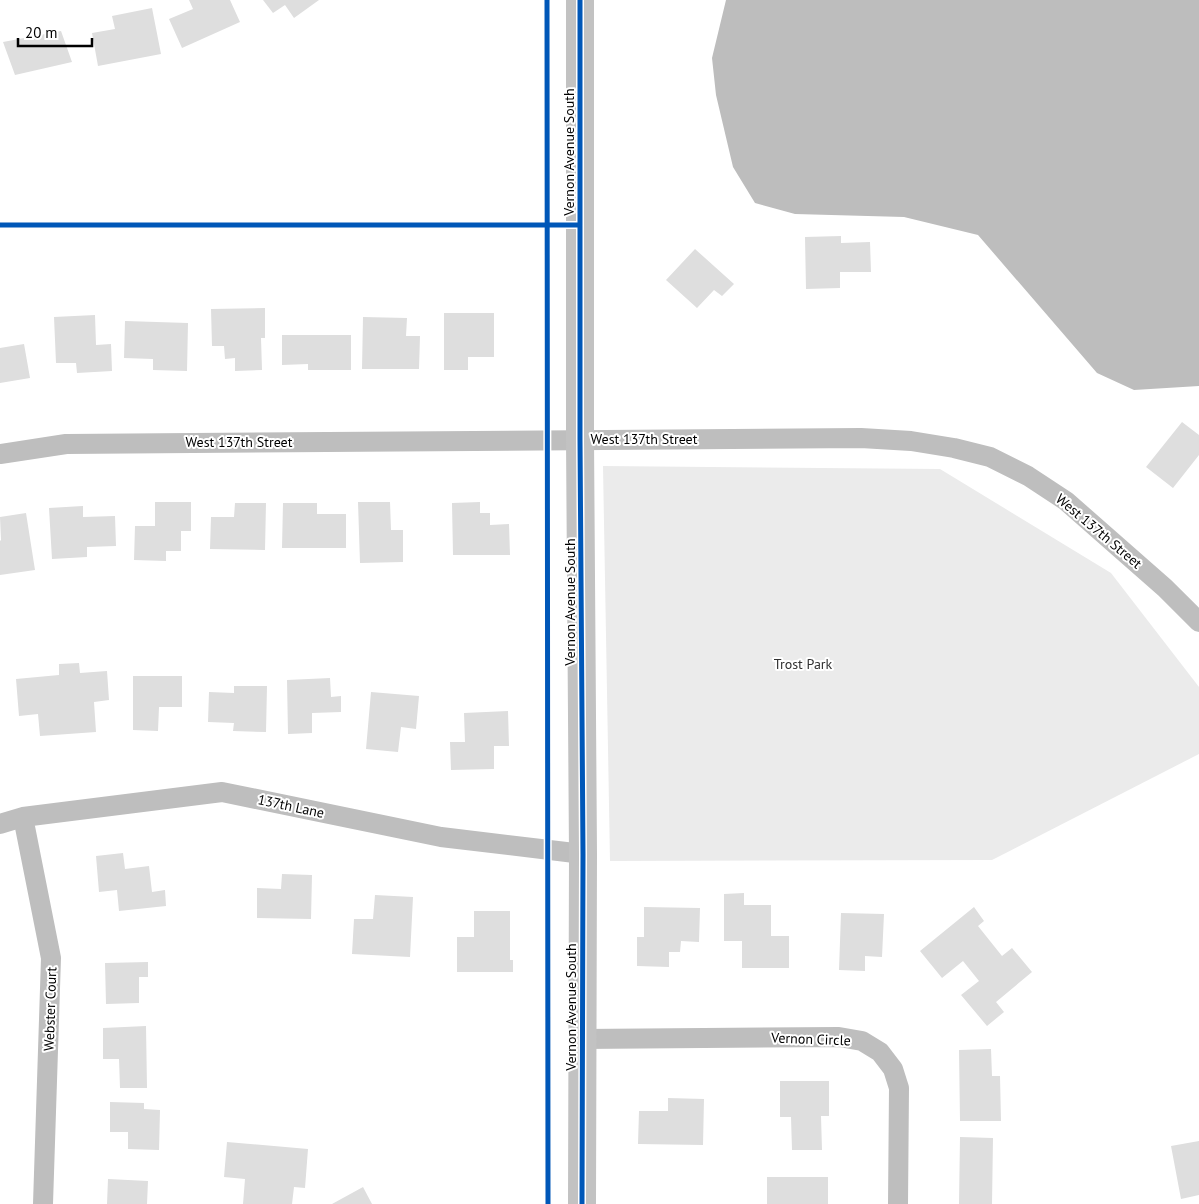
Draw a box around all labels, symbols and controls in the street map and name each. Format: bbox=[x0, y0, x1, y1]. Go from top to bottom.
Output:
scale bar bbox=[18, 15, 91, 47]
text: 20 m bbox=[25, 23, 58, 42]
street label: Vernon Avenue South bbox=[560, 88, 578, 217]
street label: West 137th Street bbox=[591, 430, 698, 448]
street label: West 137th Street bbox=[186, 433, 293, 451]
street label: West 137th Street bbox=[1052, 490, 1146, 572]
street label: Vernon Avenue South bbox=[561, 538, 579, 667]
park label: Trost Park bbox=[774, 655, 833, 673]
street label: 137th Lane bbox=[256, 790, 326, 822]
street label: Vernon Avenue South bbox=[562, 943, 580, 1072]
street label: Webster Court bbox=[40, 966, 60, 1051]
street label: Vernon Circle bbox=[770, 1029, 851, 1049]

